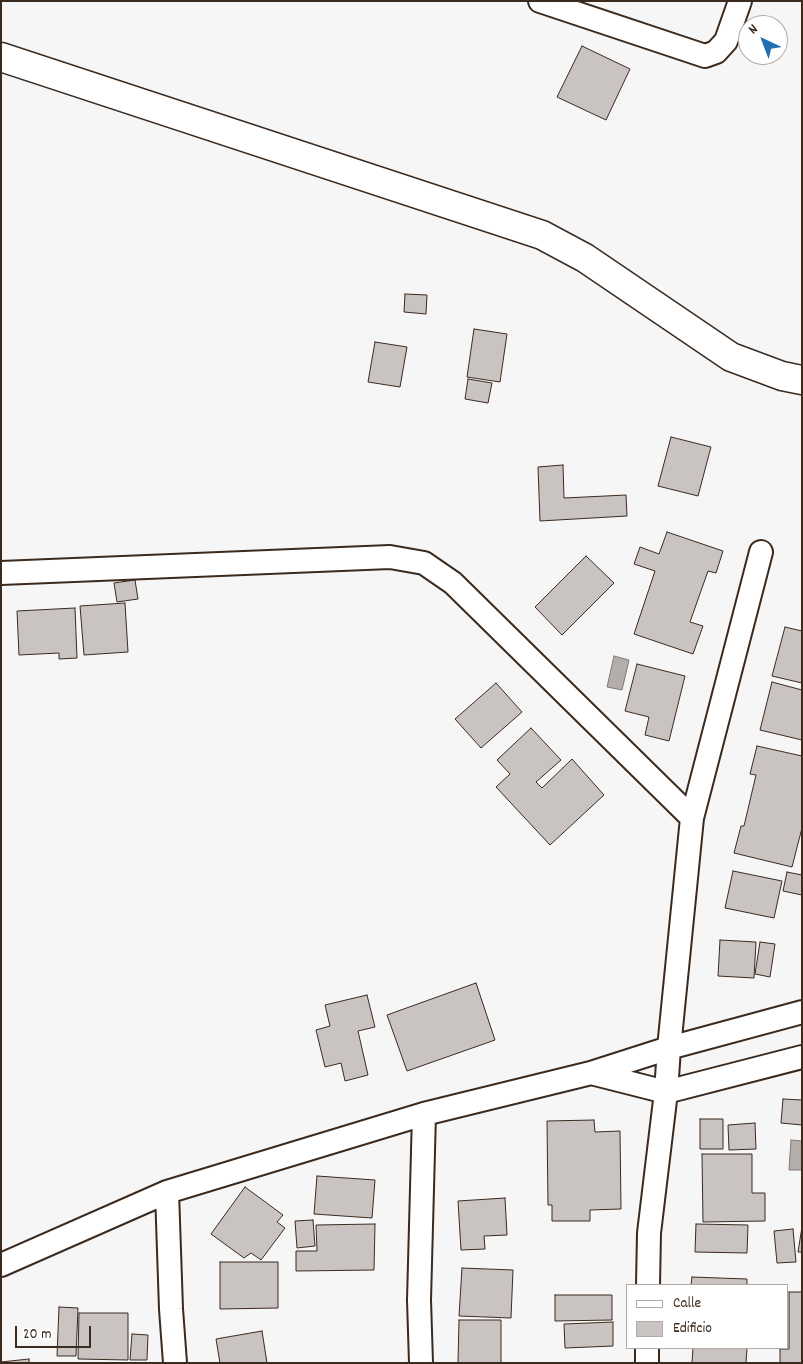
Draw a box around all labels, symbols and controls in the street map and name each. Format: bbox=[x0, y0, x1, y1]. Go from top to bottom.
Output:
north arrow bbox=[738, 15, 788, 65]
text: N bbox=[744, 20, 763, 39]
legend bbox=[626, 1284, 788, 1349]
text: Calle bbox=[673, 1293, 701, 1315]
scale bar bbox=[18, 1316, 94, 1348]
text: Edificio bbox=[673, 1318, 712, 1340]
text: 20 m bbox=[23, 1324, 51, 1346]

